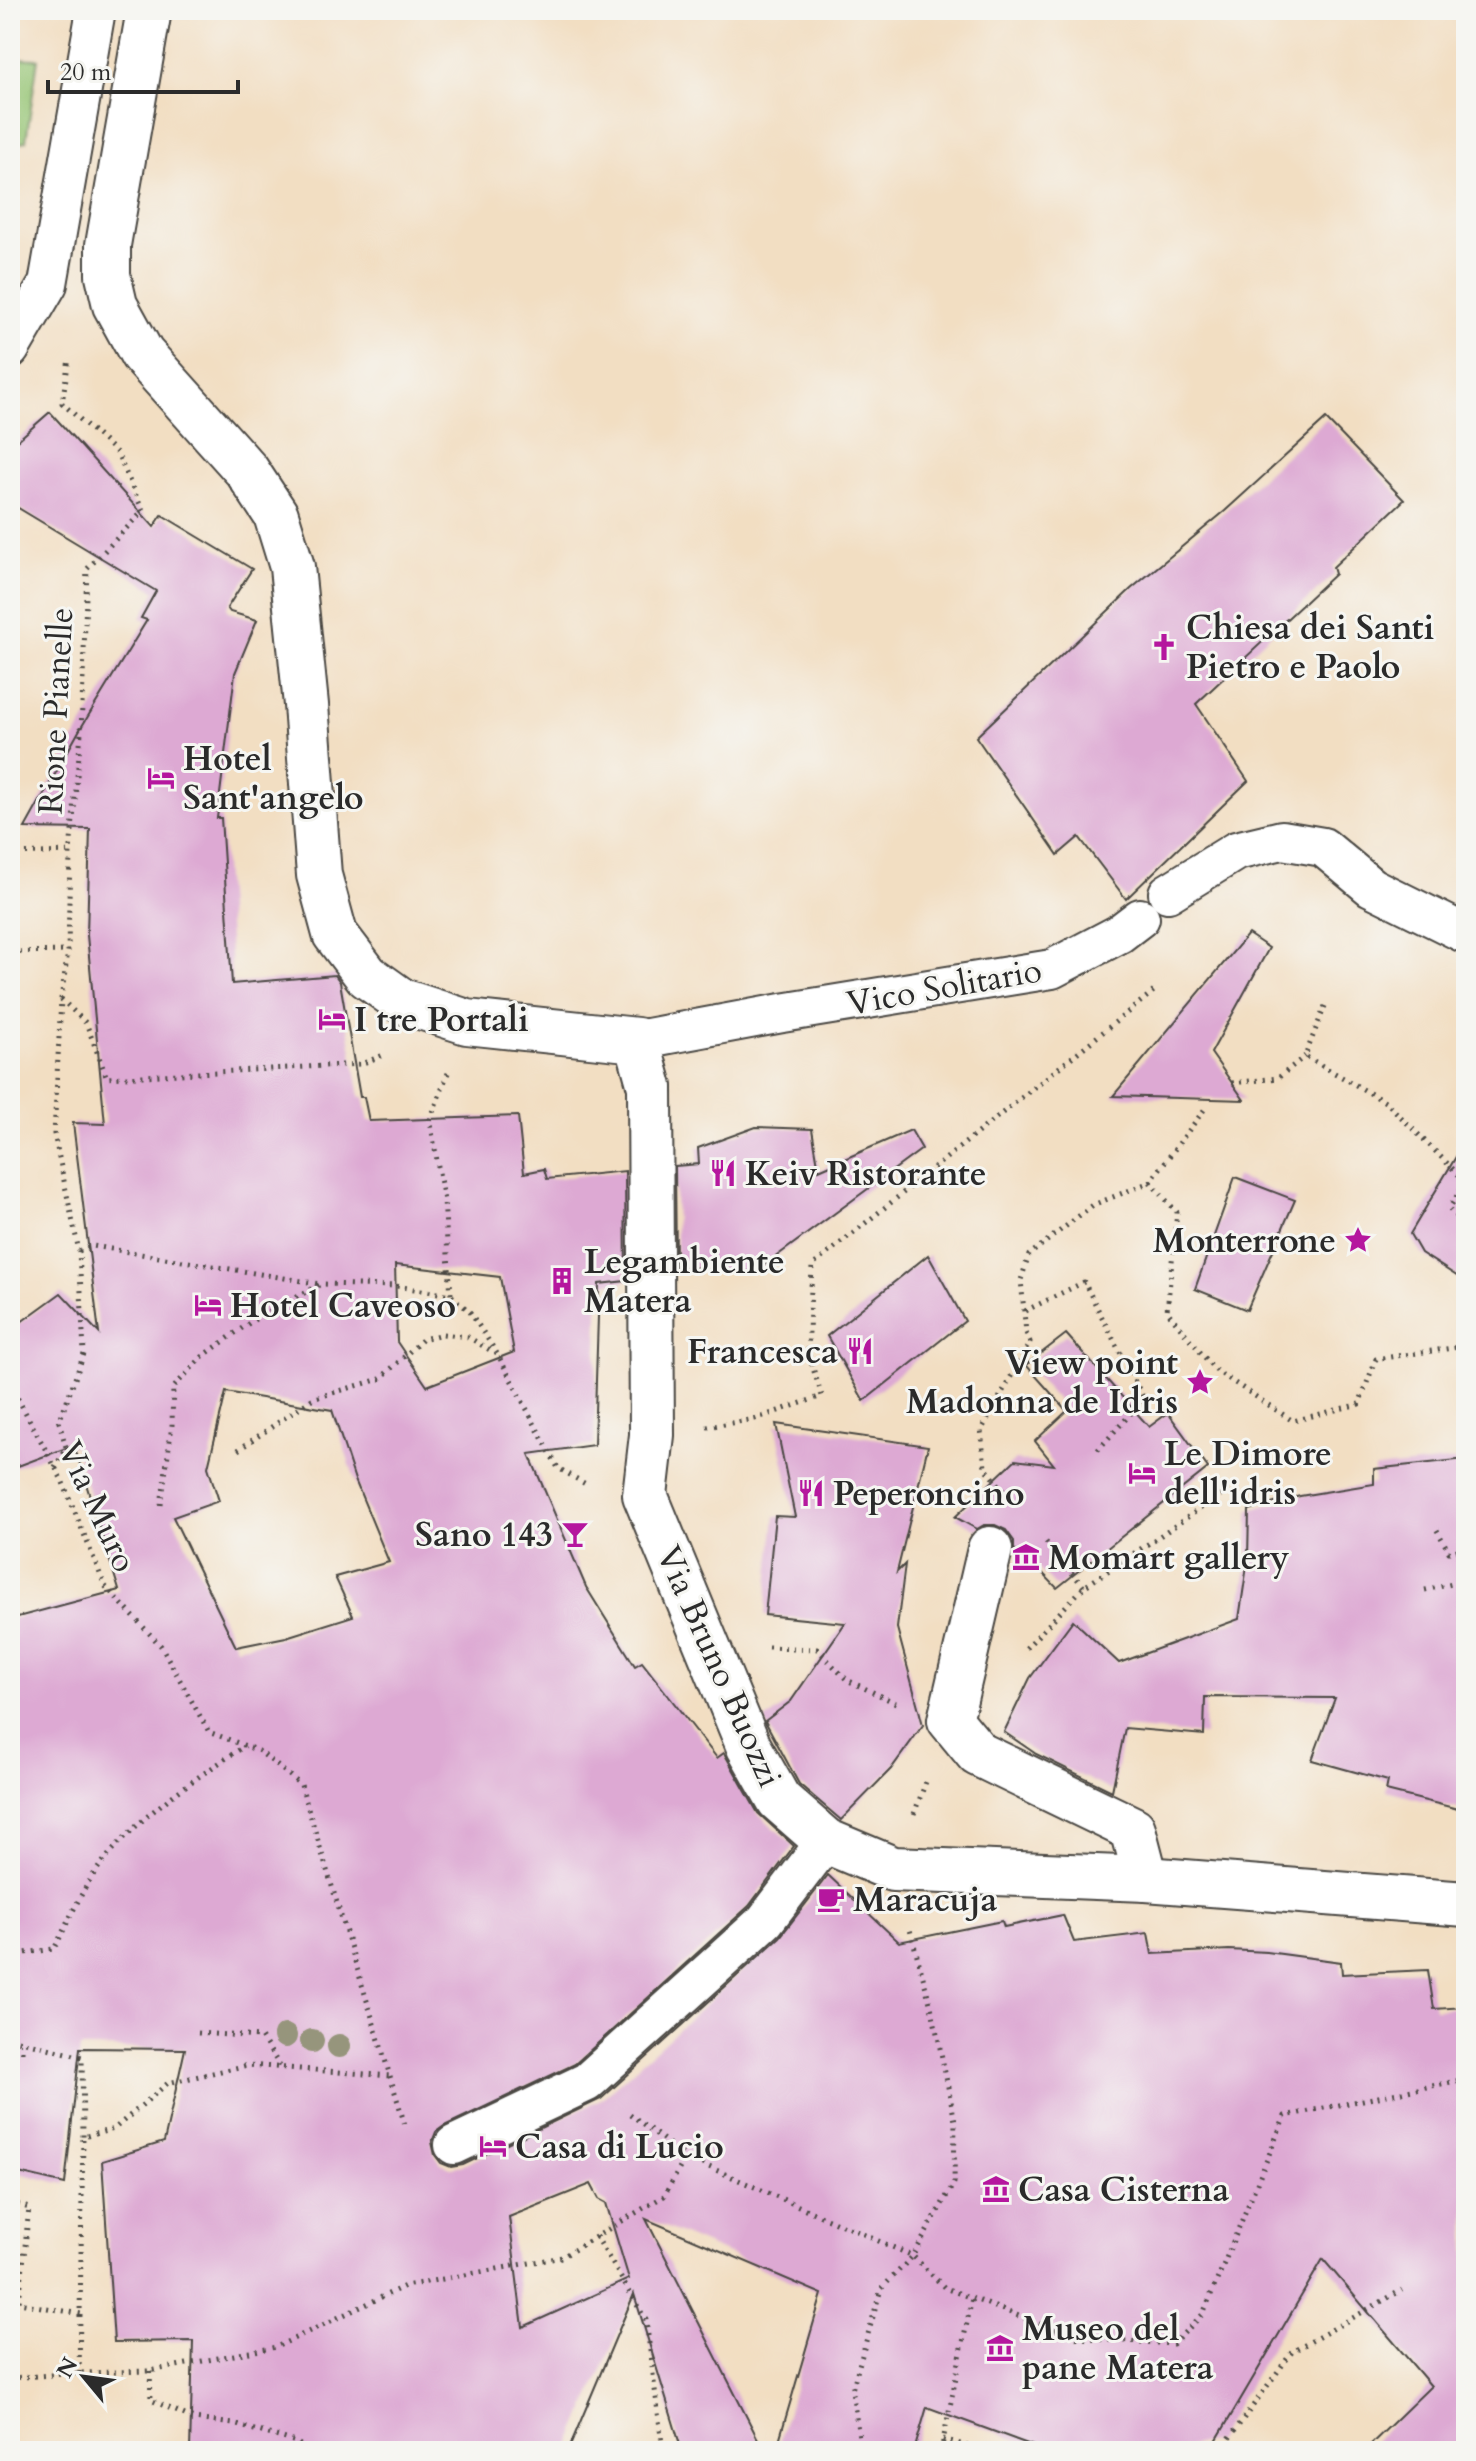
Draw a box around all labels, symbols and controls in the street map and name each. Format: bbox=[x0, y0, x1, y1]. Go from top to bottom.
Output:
scale bar bbox=[48, 44, 238, 94]
text: 20 m bbox=[60, 56, 112, 89]
place label: Chiesa dei Santi Pietro e Paolo bbox=[1186, 605, 1434, 690]
street label: Rione Pianelle bbox=[28, 606, 84, 816]
church icon: Chiesa dei Santi Pietro e Paolo bbox=[1149, 632, 1179, 662]
place label: Hotel Sant'angelo bbox=[183, 736, 364, 821]
hotel icon: Hotel Sant'angelo bbox=[146, 763, 176, 793]
street label: Vico Solitario bbox=[843, 947, 1045, 1027]
place label: I tre Portali bbox=[354, 997, 529, 1043]
hotel icon: I tre Portali bbox=[317, 1004, 347, 1034]
place label: Keiv Ristorante bbox=[745, 1151, 987, 1197]
restaurant icon: Keiv Ristorante bbox=[708, 1158, 738, 1188]
place label: Monterrone bbox=[1153, 1218, 1336, 1264]
place icon: Monterrone bbox=[1343, 1225, 1373, 1255]
place label: Legambiente Matera bbox=[584, 1239, 785, 1324]
building icon: Legambiente Matera bbox=[547, 1266, 577, 1296]
place label: Hotel Caveoso bbox=[230, 1283, 456, 1329]
hotel icon: Hotel Caveoso bbox=[193, 1290, 223, 1320]
place label: Francesca bbox=[687, 1329, 838, 1375]
restaurant icon: Francesca bbox=[845, 1336, 875, 1366]
place label: View point Madonna de Idris bbox=[906, 1340, 1178, 1425]
place icon: View point Madonna de Idris bbox=[1185, 1367, 1215, 1397]
place label: Le Dimore dell'idris bbox=[1164, 1431, 1332, 1516]
street label: Via Muro bbox=[47, 1433, 147, 1580]
hotel icon: Le Dimore dell'idris bbox=[1127, 1458, 1157, 1488]
place label: Peperoncino bbox=[833, 1471, 1025, 1517]
restaurant icon: Peperoncino bbox=[796, 1478, 826, 1508]
place label: Sano 143 bbox=[415, 1512, 553, 1558]
bar icon: Sano 143 bbox=[560, 1519, 590, 1549]
place label: Momart gallery bbox=[1048, 1535, 1289, 1581]
street label: Via Bruno Buozzi bbox=[645, 1539, 793, 1794]
museum icon: Momart gallery bbox=[1011, 1542, 1041, 1572]
place label: Maracuja bbox=[853, 1877, 998, 1923]
cafe icon: Maracuja bbox=[816, 1884, 846, 1914]
place label: Casa di Lucio bbox=[515, 2124, 724, 2170]
hotel icon: Casa di Lucio bbox=[478, 2131, 508, 2161]
place label: Casa Cisterna bbox=[1018, 2167, 1230, 2213]
museum icon: Casa Cisterna bbox=[981, 2174, 1011, 2204]
place label: Museo del pane Matera bbox=[1022, 2306, 1214, 2391]
museum icon: Museo del pane Matera bbox=[985, 2333, 1015, 2363]
north arrow bbox=[44, 2337, 124, 2417]
text: N bbox=[50, 2352, 85, 2383]

